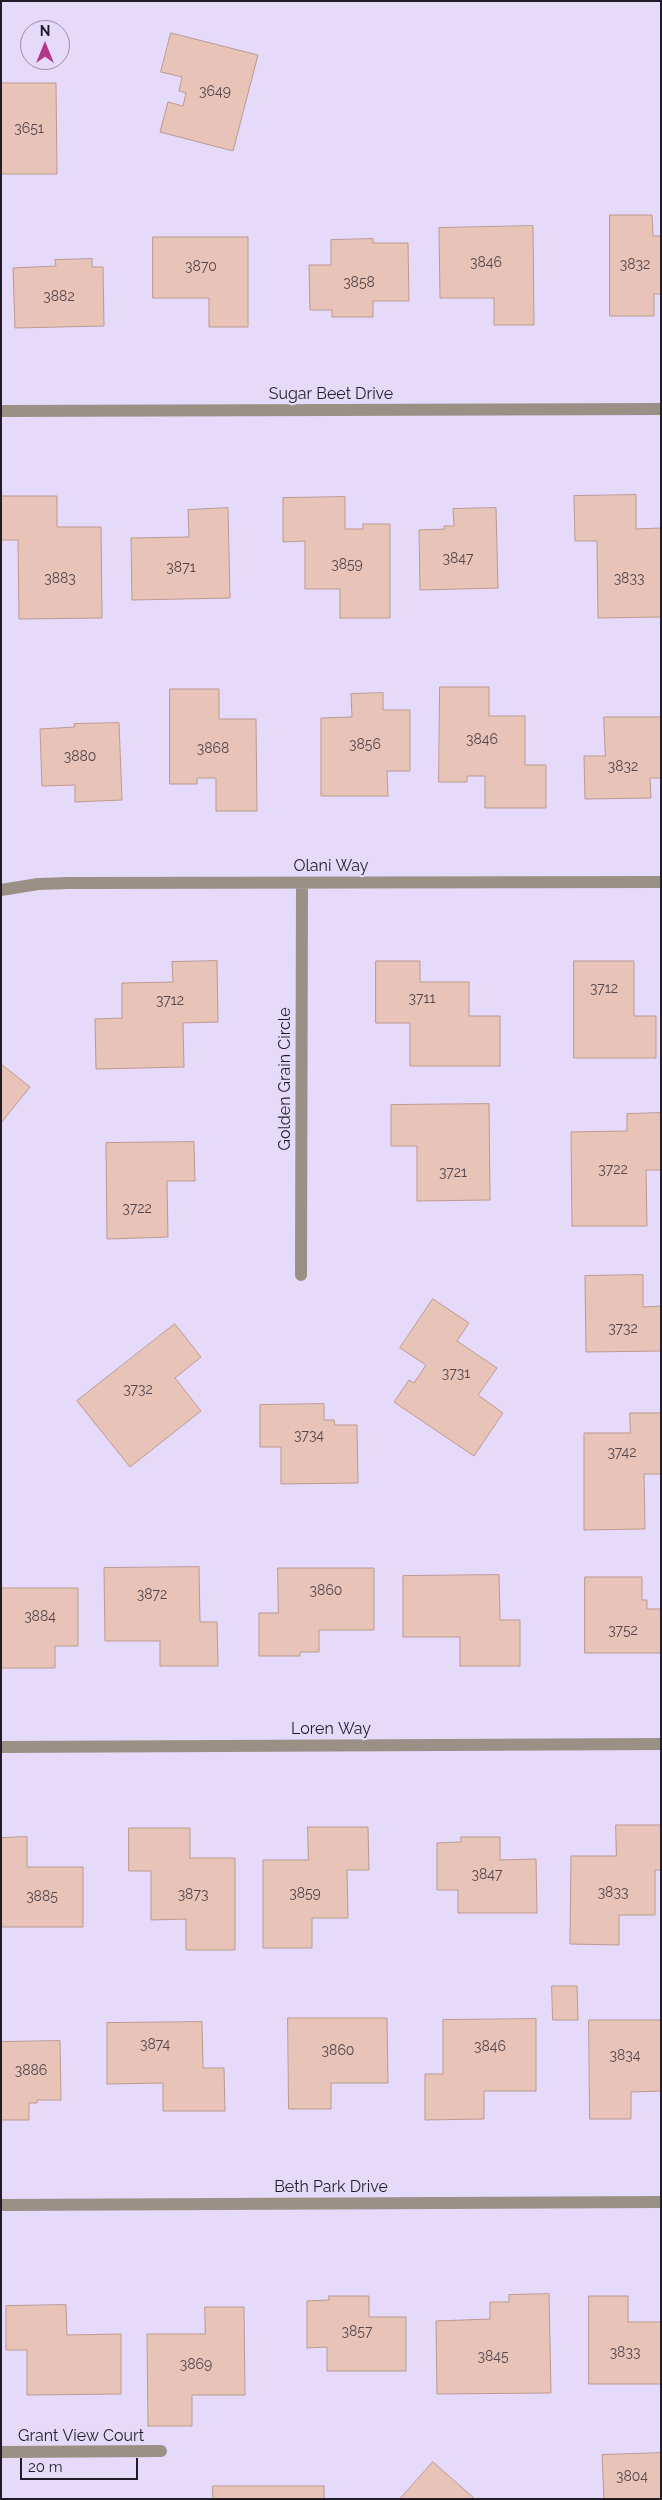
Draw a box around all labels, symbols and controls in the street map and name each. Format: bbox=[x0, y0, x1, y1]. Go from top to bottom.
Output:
north arrow bbox=[20, 20, 70, 70]
text: N bbox=[40, 23, 50, 39]
house number: 3649 bbox=[199, 84, 231, 100]
house number: 3651 bbox=[14, 121, 44, 137]
house number: 3846 bbox=[470, 255, 502, 271]
house number: 3832 bbox=[620, 257, 650, 273]
house number: 3870 bbox=[185, 259, 217, 275]
house number: 3858 bbox=[343, 275, 375, 291]
house number: 3882 bbox=[43, 289, 75, 305]
street label: Sugar Beet Drive bbox=[269, 384, 393, 404]
house number: 3847 bbox=[443, 551, 473, 567]
house number: 3859 bbox=[331, 557, 363, 573]
house number: 3871 bbox=[166, 560, 196, 576]
house number: 3883 bbox=[44, 571, 76, 587]
house number: 3833 bbox=[614, 571, 644, 587]
house number: 3846 bbox=[466, 732, 498, 748]
house number: 3856 bbox=[349, 737, 381, 753]
house number: 3868 bbox=[197, 741, 229, 757]
house number: 3880 bbox=[64, 749, 96, 765]
house number: 3832 bbox=[608, 759, 638, 775]
street label: Olani Way bbox=[293, 856, 369, 876]
house number: 3712 bbox=[590, 981, 618, 997]
house number: 3711 bbox=[409, 991, 435, 1007]
house number: 3712 bbox=[156, 993, 184, 1009]
street label: Golden Grain Circle bbox=[275, 1007, 295, 1151]
house number: 3722 bbox=[598, 1162, 628, 1178]
house number: 3721 bbox=[439, 1165, 467, 1181]
house number: 3722 bbox=[122, 1201, 152, 1217]
house number: 3732 bbox=[608, 1321, 638, 1337]
house number: 3731 bbox=[442, 1366, 470, 1382]
house number: 3732 bbox=[123, 1382, 153, 1398]
house number: 3734 bbox=[294, 1428, 324, 1444]
house number: 3742 bbox=[607, 1445, 637, 1461]
house number: 3860 bbox=[310, 1583, 342, 1599]
house number: 3872 bbox=[137, 1587, 167, 1603]
house number: 3884 bbox=[24, 1609, 56, 1625]
house number: 3752 bbox=[608, 1623, 638, 1639]
street label: Loren Way bbox=[291, 1719, 371, 1739]
house number: 3847 bbox=[472, 1867, 502, 1883]
house number: 3833 bbox=[598, 1885, 628, 1901]
house number: 3859 bbox=[289, 1886, 321, 1902]
house number: 3873 bbox=[178, 1887, 208, 1903]
house number: 3885 bbox=[26, 1889, 58, 1905]
house number: 3874 bbox=[140, 2037, 170, 2053]
house number: 3846 bbox=[474, 2039, 506, 2055]
house number: 3860 bbox=[322, 2043, 354, 2059]
house number: 3834 bbox=[610, 2048, 640, 2064]
house number: 3886 bbox=[15, 2063, 47, 2079]
street label: Beth Park Drive bbox=[274, 2177, 388, 2197]
house number: 3857 bbox=[342, 2324, 372, 2340]
house number: 3833 bbox=[610, 2345, 640, 2361]
house number: 3845 bbox=[477, 2349, 509, 2365]
house number: 3869 bbox=[180, 2357, 212, 2373]
street label: Grant View Court bbox=[18, 2426, 144, 2446]
scale bar bbox=[22, 2448, 140, 2480]
text: 20 m bbox=[28, 2458, 63, 2476]
house number: 3804 bbox=[616, 2469, 648, 2485]

